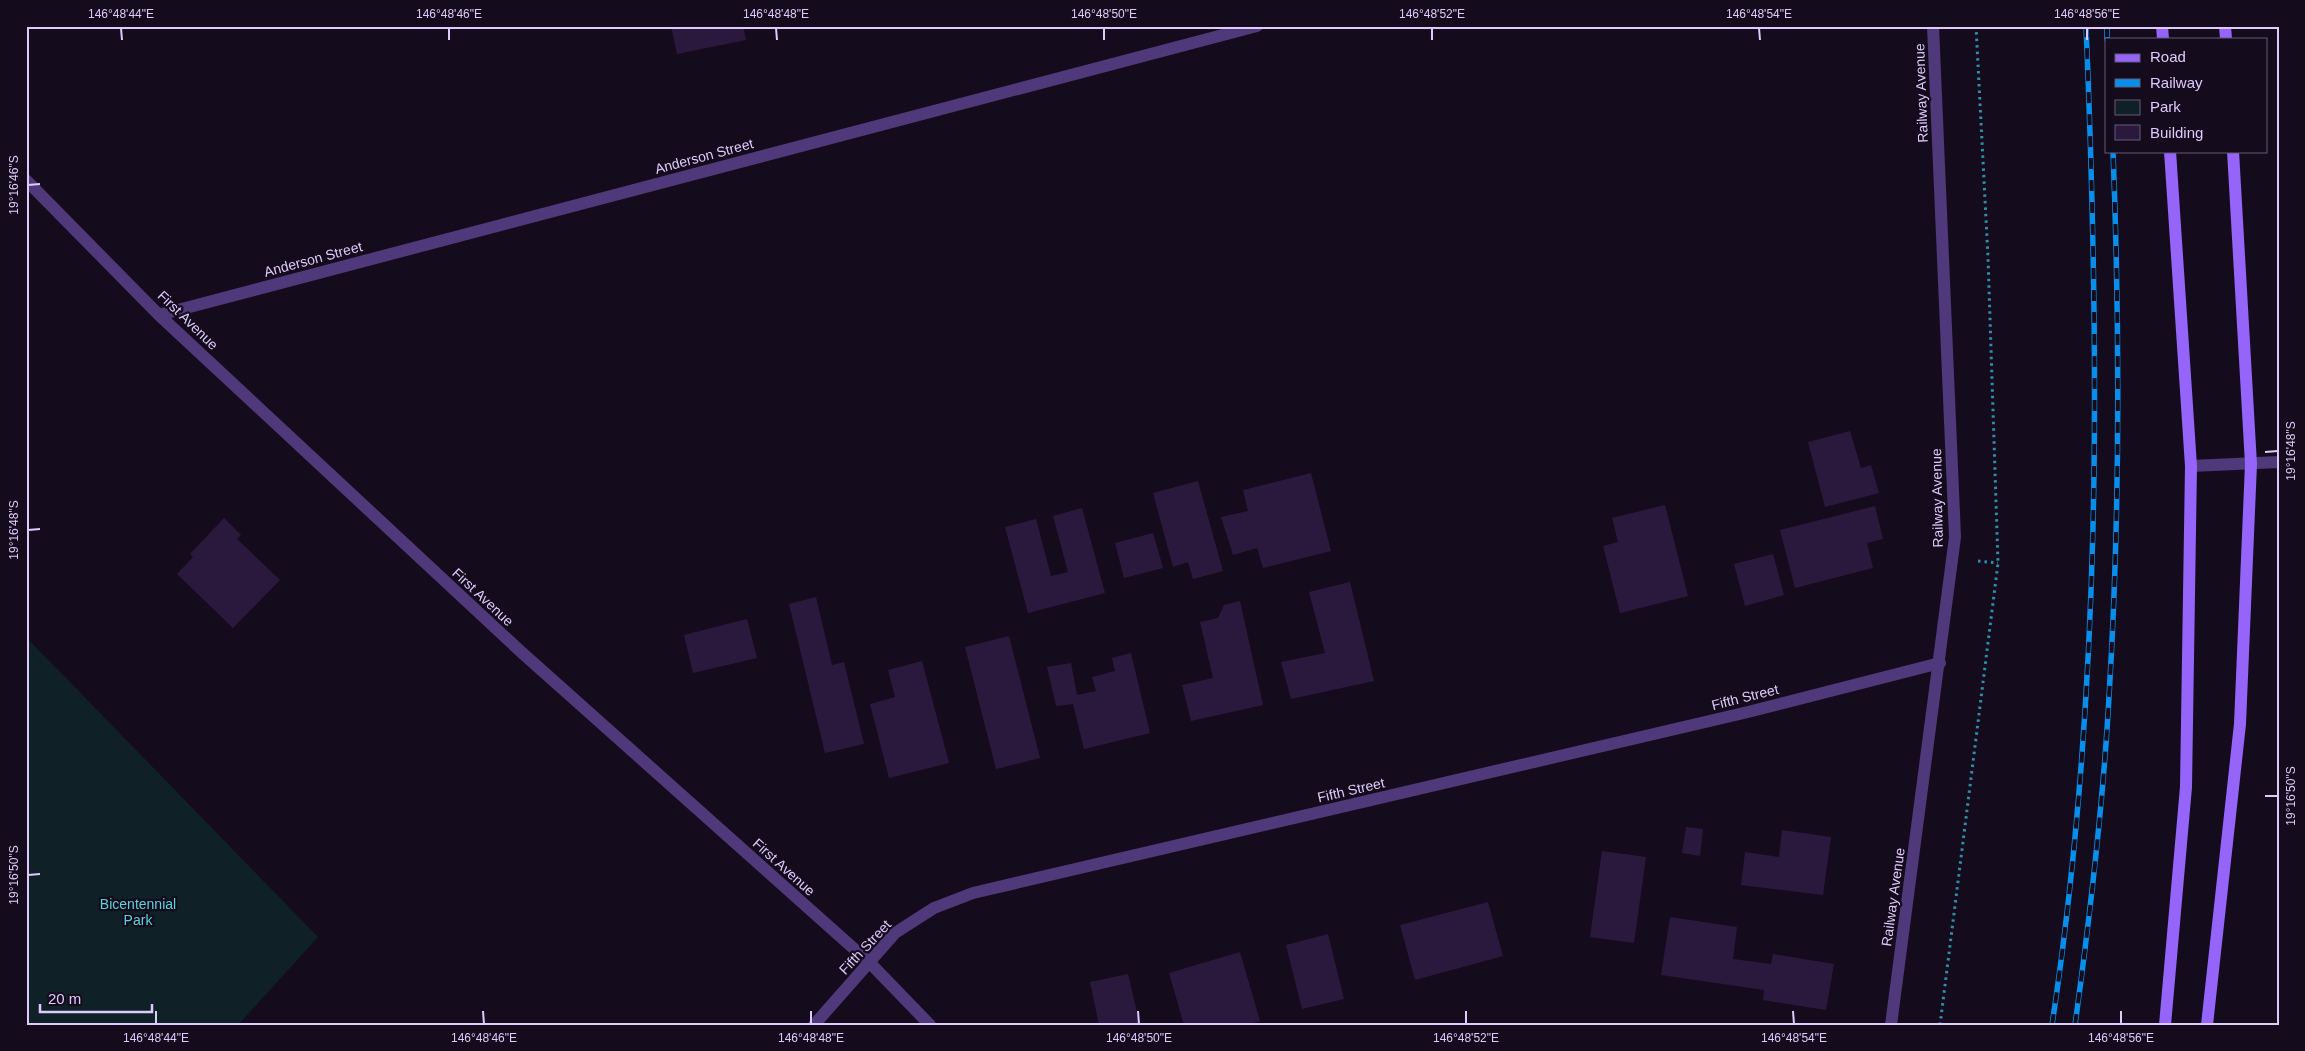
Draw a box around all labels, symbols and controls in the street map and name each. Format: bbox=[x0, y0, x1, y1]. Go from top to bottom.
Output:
text: 146°48'44"E bbox=[88, 7, 154, 21]
text: 146°48'46"E bbox=[416, 7, 482, 21]
text: 146°48'48"E bbox=[743, 7, 809, 21]
text: 146°48'50"E bbox=[1071, 7, 1137, 21]
text: 146°48'52"E bbox=[1399, 7, 1465, 21]
text: 146°48'54"E bbox=[1726, 7, 1792, 21]
text: 146°48'56"E bbox=[2054, 7, 2120, 21]
legend bbox=[2105, 38, 2268, 152]
street label: Railway Avenue bbox=[1911, 43, 1931, 143]
text: Road bbox=[2150, 48, 2186, 65]
text: Railway bbox=[2150, 74, 2203, 91]
text: Park bbox=[2150, 98, 2181, 115]
text: Building bbox=[2150, 124, 2203, 141]
street label: Anderson Street bbox=[653, 135, 755, 177]
text: 19°16'46"S bbox=[7, 155, 21, 215]
street label: Anderson Street bbox=[262, 238, 364, 280]
street label: First Avenue bbox=[155, 287, 222, 353]
text: 19°16'48"S bbox=[2284, 421, 2298, 481]
street label: Railway Avenue bbox=[1928, 448, 1946, 548]
text: 19°16'48"S bbox=[7, 500, 21, 560]
street label: First Avenue bbox=[449, 565, 517, 629]
street label: Fifth Street bbox=[1710, 681, 1780, 713]
text: 19°16'50"S bbox=[2284, 766, 2298, 826]
street label: Fifth Street bbox=[1316, 774, 1386, 805]
street label: First Avenue bbox=[750, 835, 818, 899]
text: 19°16'50"S bbox=[7, 845, 21, 905]
street label: Railway Avenue bbox=[1878, 846, 1908, 947]
park label: Bicentennial Park bbox=[100, 896, 176, 928]
street label: Fifth Street bbox=[836, 916, 894, 977]
scale bar bbox=[40, 981, 152, 1013]
text: 20 m bbox=[48, 990, 81, 1007]
text: 146°48'44"E bbox=[123, 1031, 189, 1045]
text: 146°48'46"E bbox=[451, 1031, 517, 1045]
text: 146°48'48"E bbox=[778, 1031, 844, 1045]
text: 146°48'50"E bbox=[1106, 1031, 1172, 1045]
text: 146°48'52"E bbox=[1433, 1031, 1499, 1045]
text: 146°48'54"E bbox=[1761, 1031, 1827, 1045]
text: 146°48'56"E bbox=[2088, 1031, 2154, 1045]

